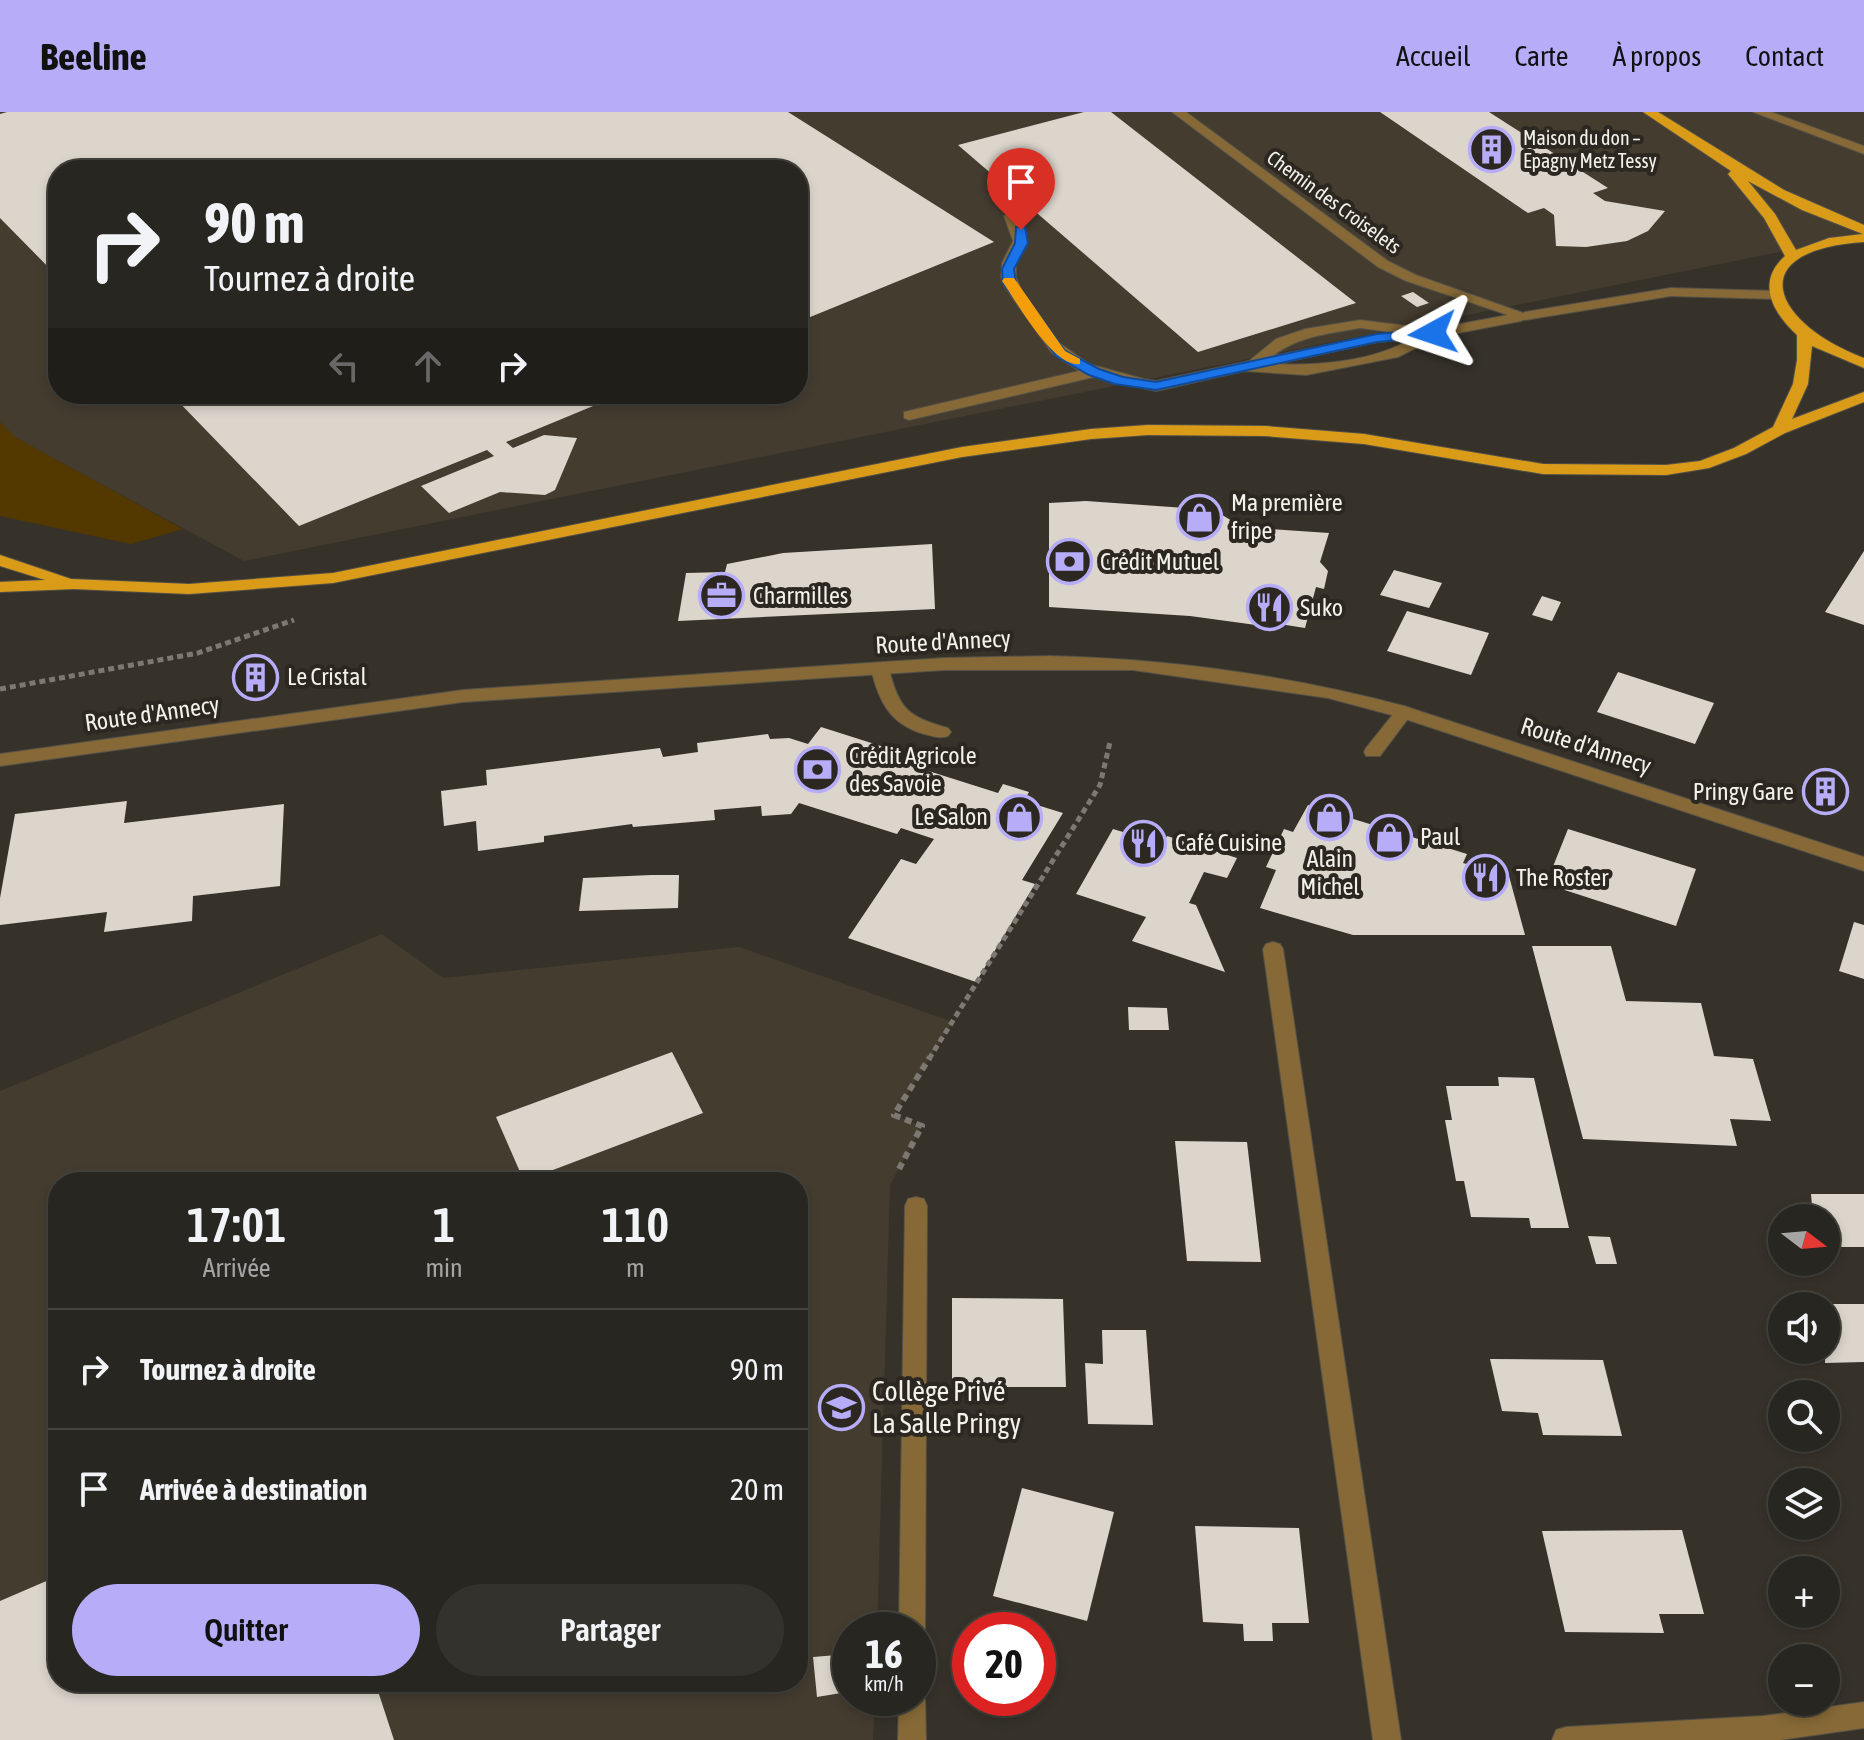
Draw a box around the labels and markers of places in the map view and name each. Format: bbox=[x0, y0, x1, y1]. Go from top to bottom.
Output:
building icon: Maison du don – Epagny Metz Tessy bbox=[1468, 126, 1516, 174]
place label: Maison du don – Epagny Metz Tessy bbox=[1523, 126, 1657, 172]
pin bbox=[987, 148, 1055, 230]
place label: Ma première fripe bbox=[1231, 489, 1343, 544]
shop icon: Ma première fripe bbox=[1176, 493, 1224, 541]
bank icon: Crédit Mutuel bbox=[1045, 538, 1093, 586]
place label: Crédit Mutuel bbox=[1100, 548, 1220, 575]
office icon: Charmilles bbox=[698, 572, 746, 620]
place label: Charmilles bbox=[753, 582, 848, 609]
restaurant icon: Suko bbox=[1245, 584, 1293, 632]
place label: Suko bbox=[1300, 594, 1343, 621]
building icon: Le Cristal bbox=[232, 653, 280, 701]
place label: Le Cristal bbox=[287, 663, 367, 690]
place label: Crédit Agricole des Savoie bbox=[849, 742, 977, 797]
bank icon: Crédit Agricole des Savoie bbox=[794, 746, 842, 794]
building icon: Pringy Gare bbox=[1801, 768, 1849, 816]
place label: Pringy Gare bbox=[1693, 778, 1794, 805]
shop icon: Le Salon bbox=[995, 793, 1043, 841]
shop icon: Alain Michel bbox=[1306, 793, 1354, 841]
place label: Le Salon bbox=[914, 803, 988, 830]
shop icon: Paul bbox=[1365, 813, 1413, 861]
restaurant icon: Café Cuisine bbox=[1120, 819, 1168, 867]
place label: Paul bbox=[1420, 823, 1461, 850]
place label: Café Cuisine bbox=[1175, 829, 1282, 856]
place label: Alain Michel bbox=[1300, 845, 1360, 900]
restaurant icon: The Roster bbox=[1461, 854, 1509, 902]
place label: The Roster bbox=[1516, 864, 1609, 891]
place label: Collège Privé La Salle Pringy bbox=[872, 1375, 1021, 1439]
school or university icon: Collège Privé La Salle Pringy bbox=[817, 1383, 865, 1431]

